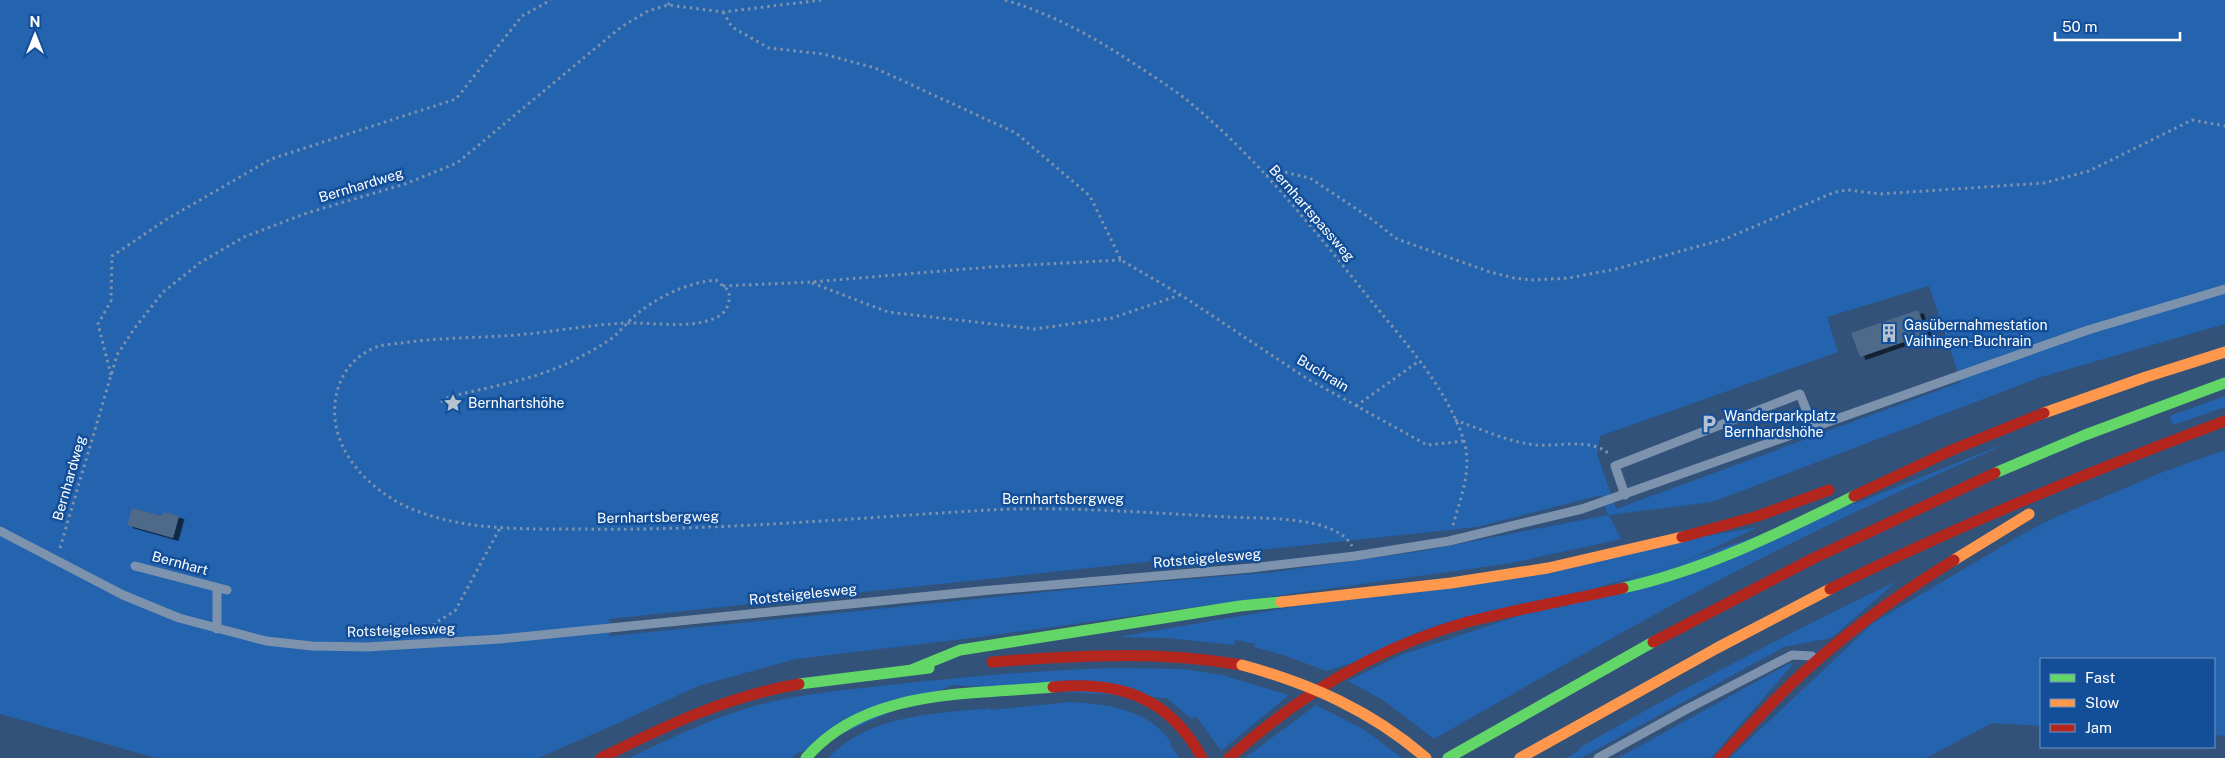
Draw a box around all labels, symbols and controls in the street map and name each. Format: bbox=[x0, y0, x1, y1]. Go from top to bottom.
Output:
north arrow bbox=[10, 10, 60, 60]
scale bar bbox=[2055, 10, 2180, 42]
text: N bbox=[30, 14, 40, 30]
text: 50 m bbox=[2062, 18, 2097, 35]
street label: Bernhartspassweg bbox=[1266, 162, 1358, 264]
street label: Bernhardweg bbox=[317, 164, 406, 205]
place label: Gasübernahmestation Vaihingen-Buchrain bbox=[1904, 317, 2048, 349]
building icon: Gasübernahmestation Vaihingen-Buchrain bbox=[1878, 322, 1900, 344]
street label: Buchrain bbox=[1294, 351, 1352, 395]
place icon: Bernhartshöhe bbox=[442, 392, 464, 414]
place label: Bernhartshöhe bbox=[468, 395, 565, 411]
place label: Wanderparkplatz Bernhardshöhe bbox=[1724, 408, 1836, 440]
parking icon: Wanderparkplatz Bernhardshöhe bbox=[1698, 413, 1720, 435]
street label: Bernhardweg bbox=[49, 433, 89, 522]
street label: Bernhartsbergweg bbox=[1002, 491, 1124, 507]
street label: Bernhartsbergweg bbox=[597, 508, 719, 526]
street label: Rotsteigelesweg bbox=[1152, 545, 1262, 571]
street label: Bernhart bbox=[150, 548, 210, 578]
street label: Rotsteigelesweg bbox=[748, 580, 858, 608]
street label: Rotsteigelesweg bbox=[347, 620, 456, 640]
legend bbox=[2040, 658, 2215, 748]
text: Fast bbox=[2085, 669, 2115, 686]
text: Slow bbox=[2085, 694, 2120, 711]
text: Jam bbox=[2085, 719, 2112, 736]

